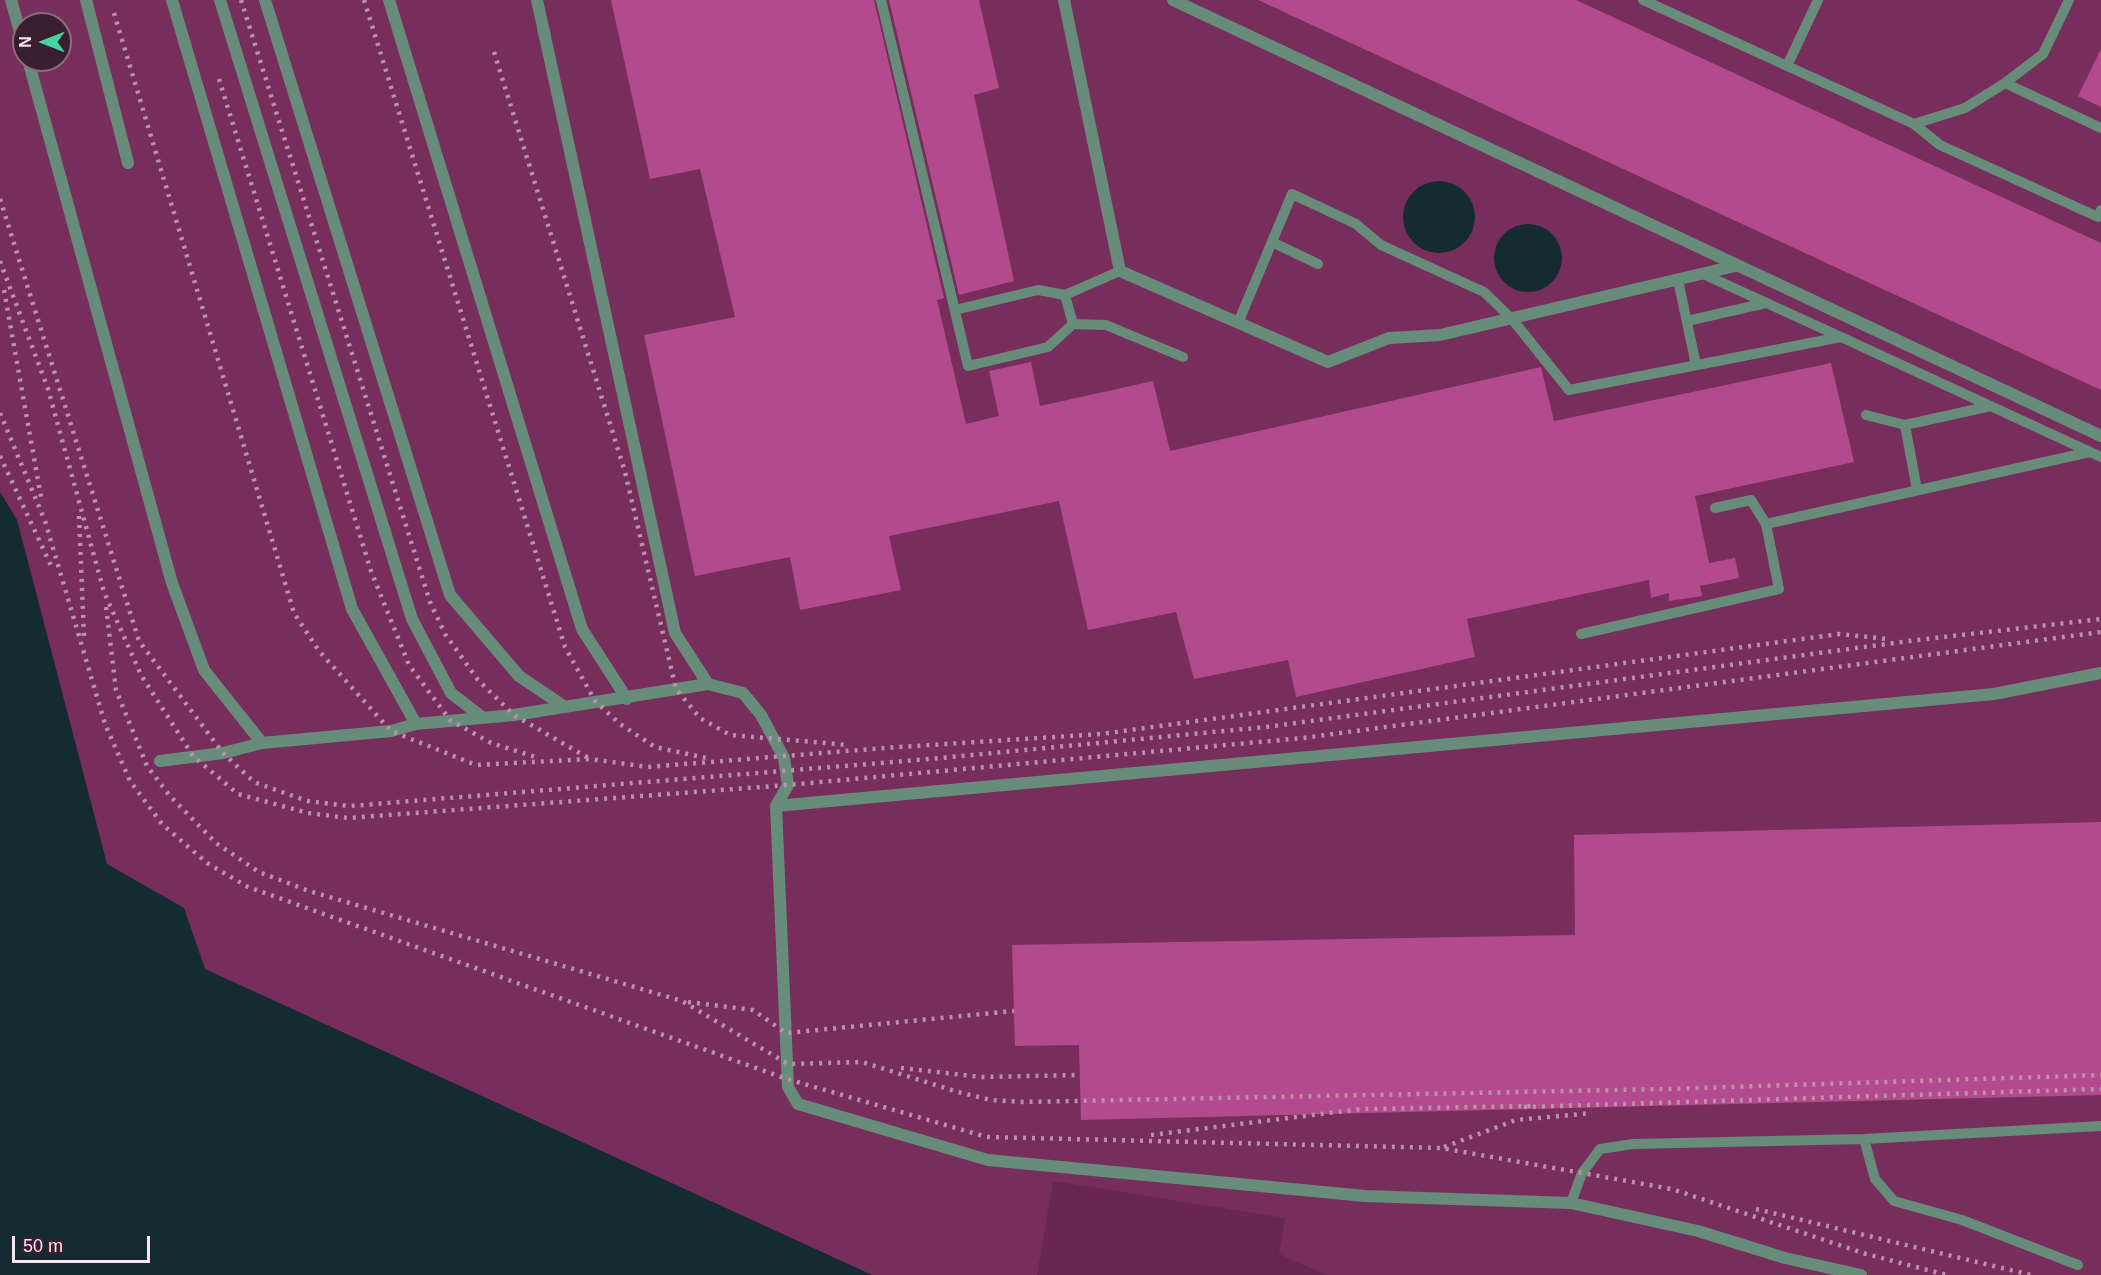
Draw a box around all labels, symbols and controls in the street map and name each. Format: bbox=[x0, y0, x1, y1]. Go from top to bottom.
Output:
north arrow bbox=[12, 12, 72, 72]
text: N bbox=[17, 36, 34, 48]
scale bar bbox=[15, 1224, 153, 1262]
text: 50 m bbox=[23, 1236, 63, 1256]

